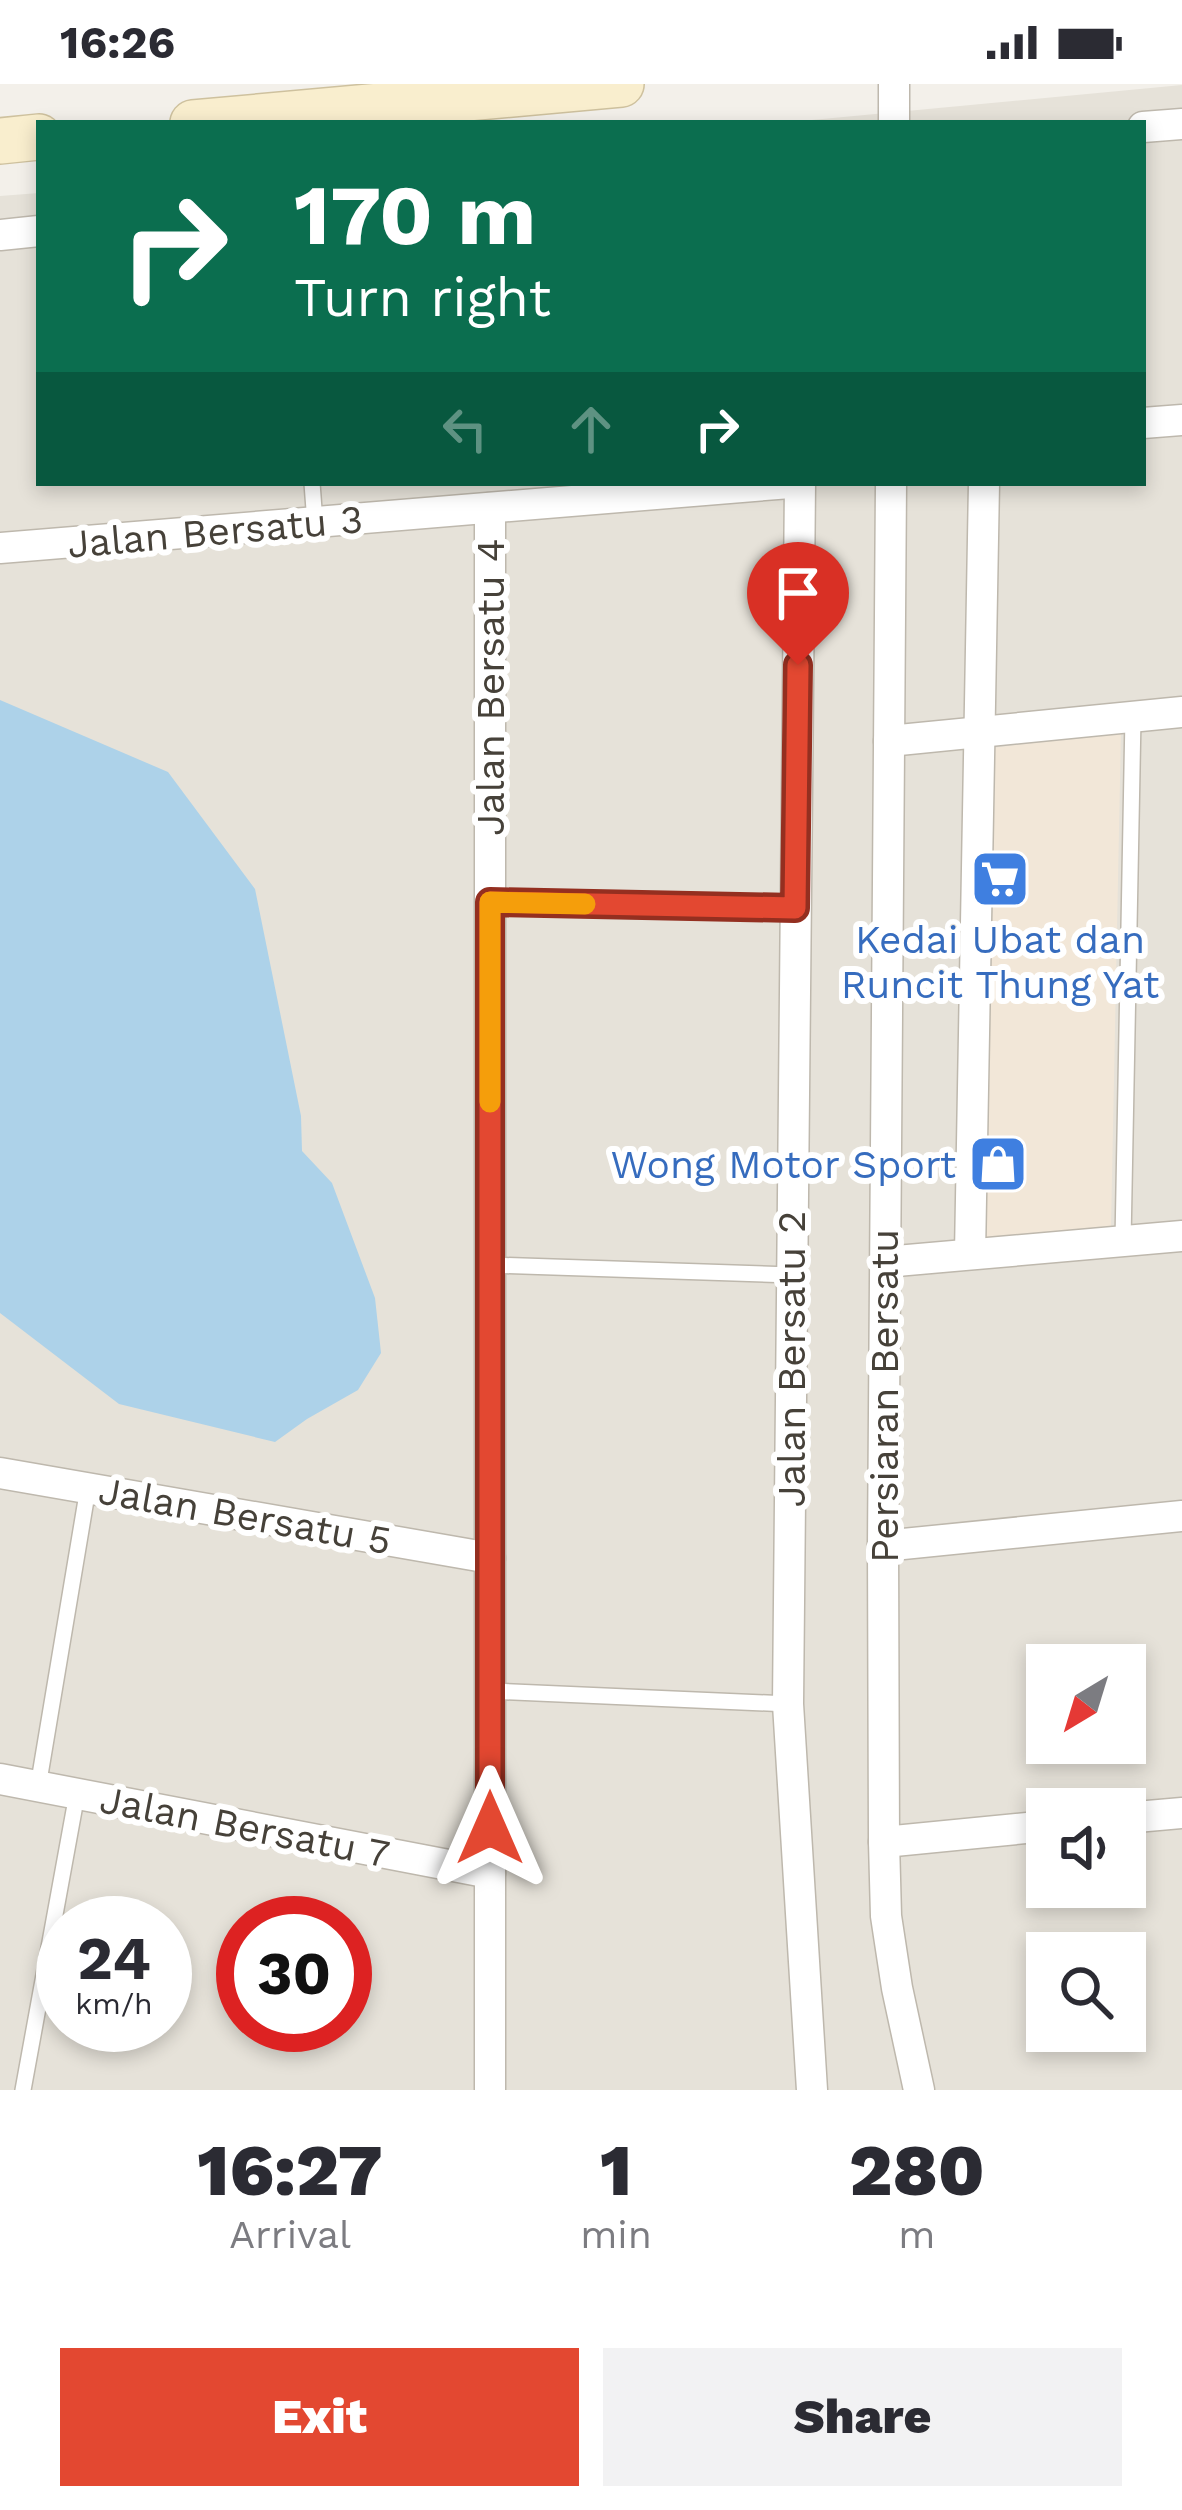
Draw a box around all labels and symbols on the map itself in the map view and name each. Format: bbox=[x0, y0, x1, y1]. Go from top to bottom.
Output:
street label: Jalan Bersatu 3 bbox=[66, 496, 365, 567]
street label: Jalan Bersatu 4 bbox=[468, 538, 513, 836]
pin bbox=[747, 542, 849, 665]
supermarket icon: Kedai Ubat dan Runcit Thung Yat bbox=[969, 848, 1031, 910]
place label: Kedai Ubat dan Runcit Thung Yat bbox=[841, 917, 1159, 1007]
shop icon: Wong Motor Sport bbox=[967, 1133, 1029, 1195]
place label: Wong Motor Sport bbox=[610, 1142, 956, 1187]
street label: Jalan Bersatu 2 bbox=[769, 1211, 814, 1507]
street label: Persiaran Bersatu bbox=[862, 1229, 907, 1563]
street label: Jalan Bersatu 5 bbox=[95, 1468, 395, 1563]
north arrow bbox=[1026, 1644, 1146, 1764]
position arrow bbox=[427, 1765, 553, 1891]
street label: Jalan Bersatu 7 bbox=[96, 1776, 393, 1877]
speed limit sign: 30 bbox=[216, 1896, 372, 2052]

